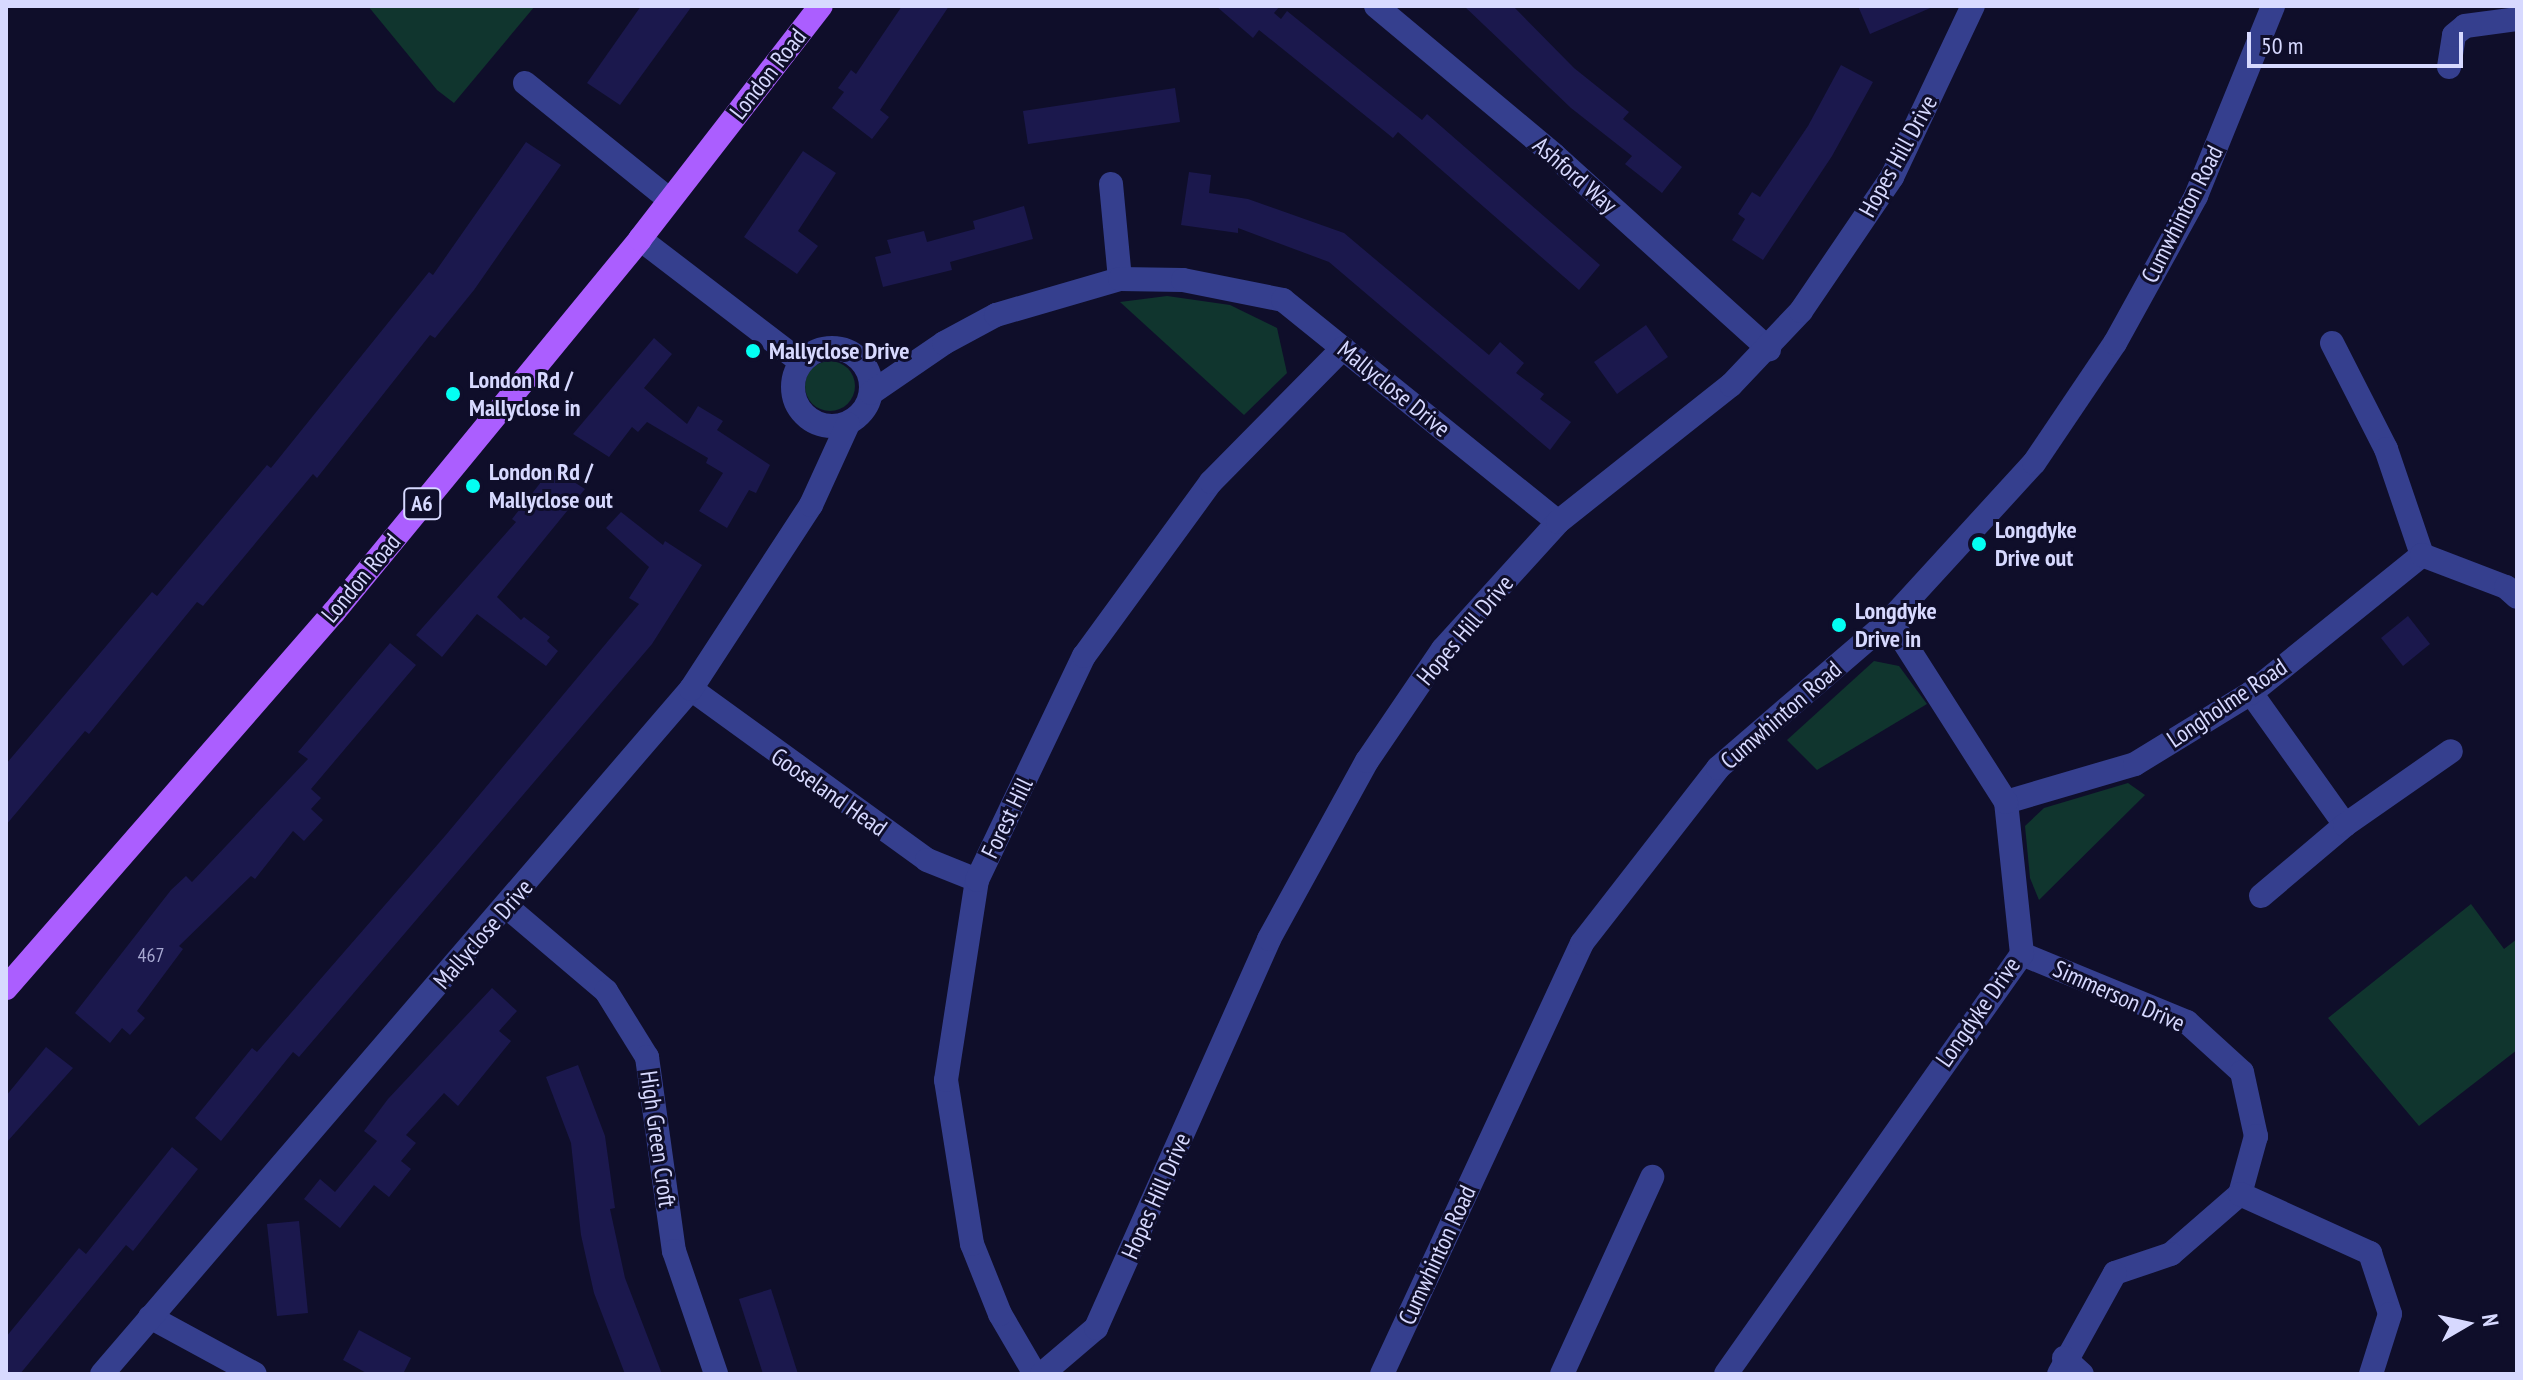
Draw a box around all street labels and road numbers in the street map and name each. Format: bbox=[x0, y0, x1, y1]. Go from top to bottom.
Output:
street label: London Road bbox=[724, 23, 812, 125]
street label: Hopes Hill Drive bbox=[1853, 90, 1943, 222]
street label: Ashford Way bbox=[1527, 131, 1623, 219]
street label: Cumwhinton Road bbox=[2135, 140, 2229, 288]
street label: Mallyclose Drive bbox=[1332, 335, 1456, 443]
road number: A6 bbox=[402, 486, 442, 522]
street label: London Road bbox=[316, 528, 406, 628]
street label: Hopes Hill Drive bbox=[1411, 569, 1519, 691]
street label: Longholme Road bbox=[2162, 652, 2292, 754]
street label: Cumwhinton Road bbox=[1715, 655, 1847, 775]
street label: Gooseland Head bbox=[766, 742, 892, 842]
street label: Forest Hill bbox=[975, 773, 1039, 863]
street label: Mallyclose Drive bbox=[427, 873, 539, 995]
street label: Longdyke Drive bbox=[1930, 952, 2026, 1072]
street label: Simmerson Drive bbox=[2049, 954, 2189, 1038]
street label: High Green Croft bbox=[634, 1069, 682, 1209]
street label: Hopes Hill Drive bbox=[1115, 1129, 1197, 1263]
street label: Cumwhinton Road bbox=[1392, 1181, 1482, 1329]

